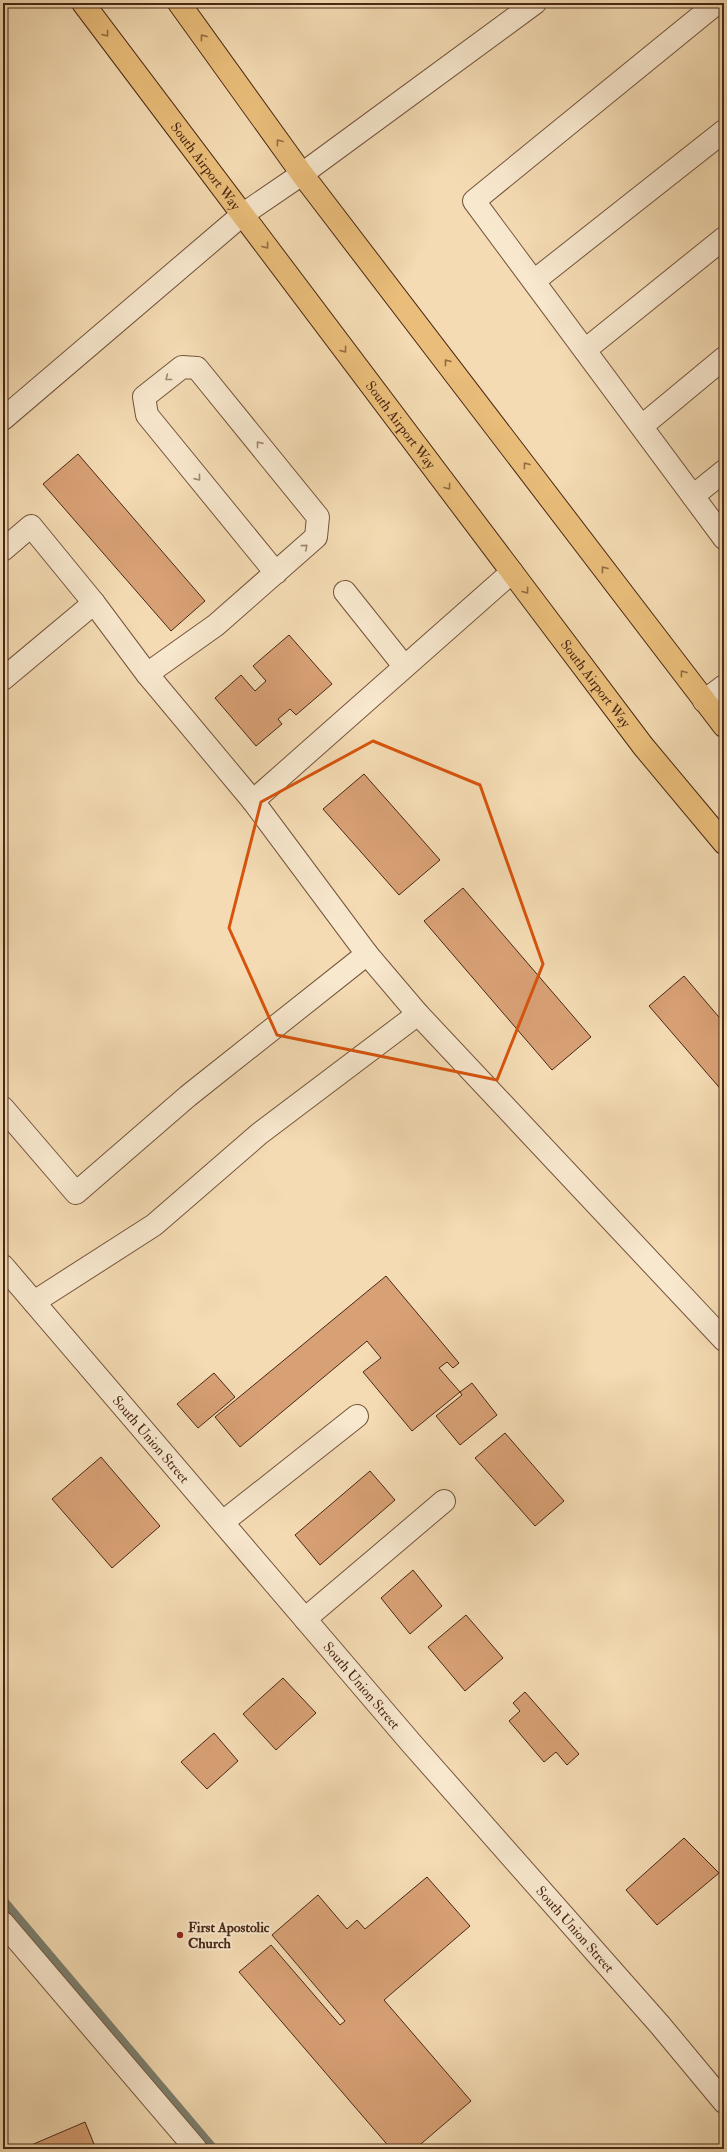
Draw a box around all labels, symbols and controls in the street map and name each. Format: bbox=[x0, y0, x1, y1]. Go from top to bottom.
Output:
one-way arrow bbox=[102, 30, 109, 37]
one-way arrow bbox=[201, 34, 208, 41]
street label: South Airport Way bbox=[167, 119, 245, 215]
one-way arrow bbox=[277, 139, 284, 146]
one-way arrow bbox=[261, 242, 268, 249]
one-way arrow bbox=[339, 345, 346, 352]
one-way arrow bbox=[445, 360, 452, 367]
one-way arrow bbox=[166, 373, 173, 380]
street label: South Airport Way bbox=[362, 378, 440, 474]
one-way arrow bbox=[256, 441, 263, 448]
one-way arrow bbox=[524, 463, 531, 470]
one-way arrow bbox=[194, 473, 201, 480]
one-way arrow bbox=[443, 483, 450, 490]
one-way arrow bbox=[300, 544, 308, 552]
one-way arrow bbox=[602, 566, 609, 573]
one-way arrow bbox=[521, 586, 528, 593]
street label: South Airport Way bbox=[557, 636, 635, 732]
one-way arrow bbox=[680, 670, 687, 677]
street label: South Union Street bbox=[109, 1392, 193, 1487]
street label: South Union Street bbox=[319, 1639, 404, 1733]
street label: South Union Street bbox=[532, 1883, 618, 1977]
place label: First Apostolic Church bbox=[188, 1919, 270, 1952]
marker: First Apostolic Church bbox=[175, 1930, 185, 1940]

